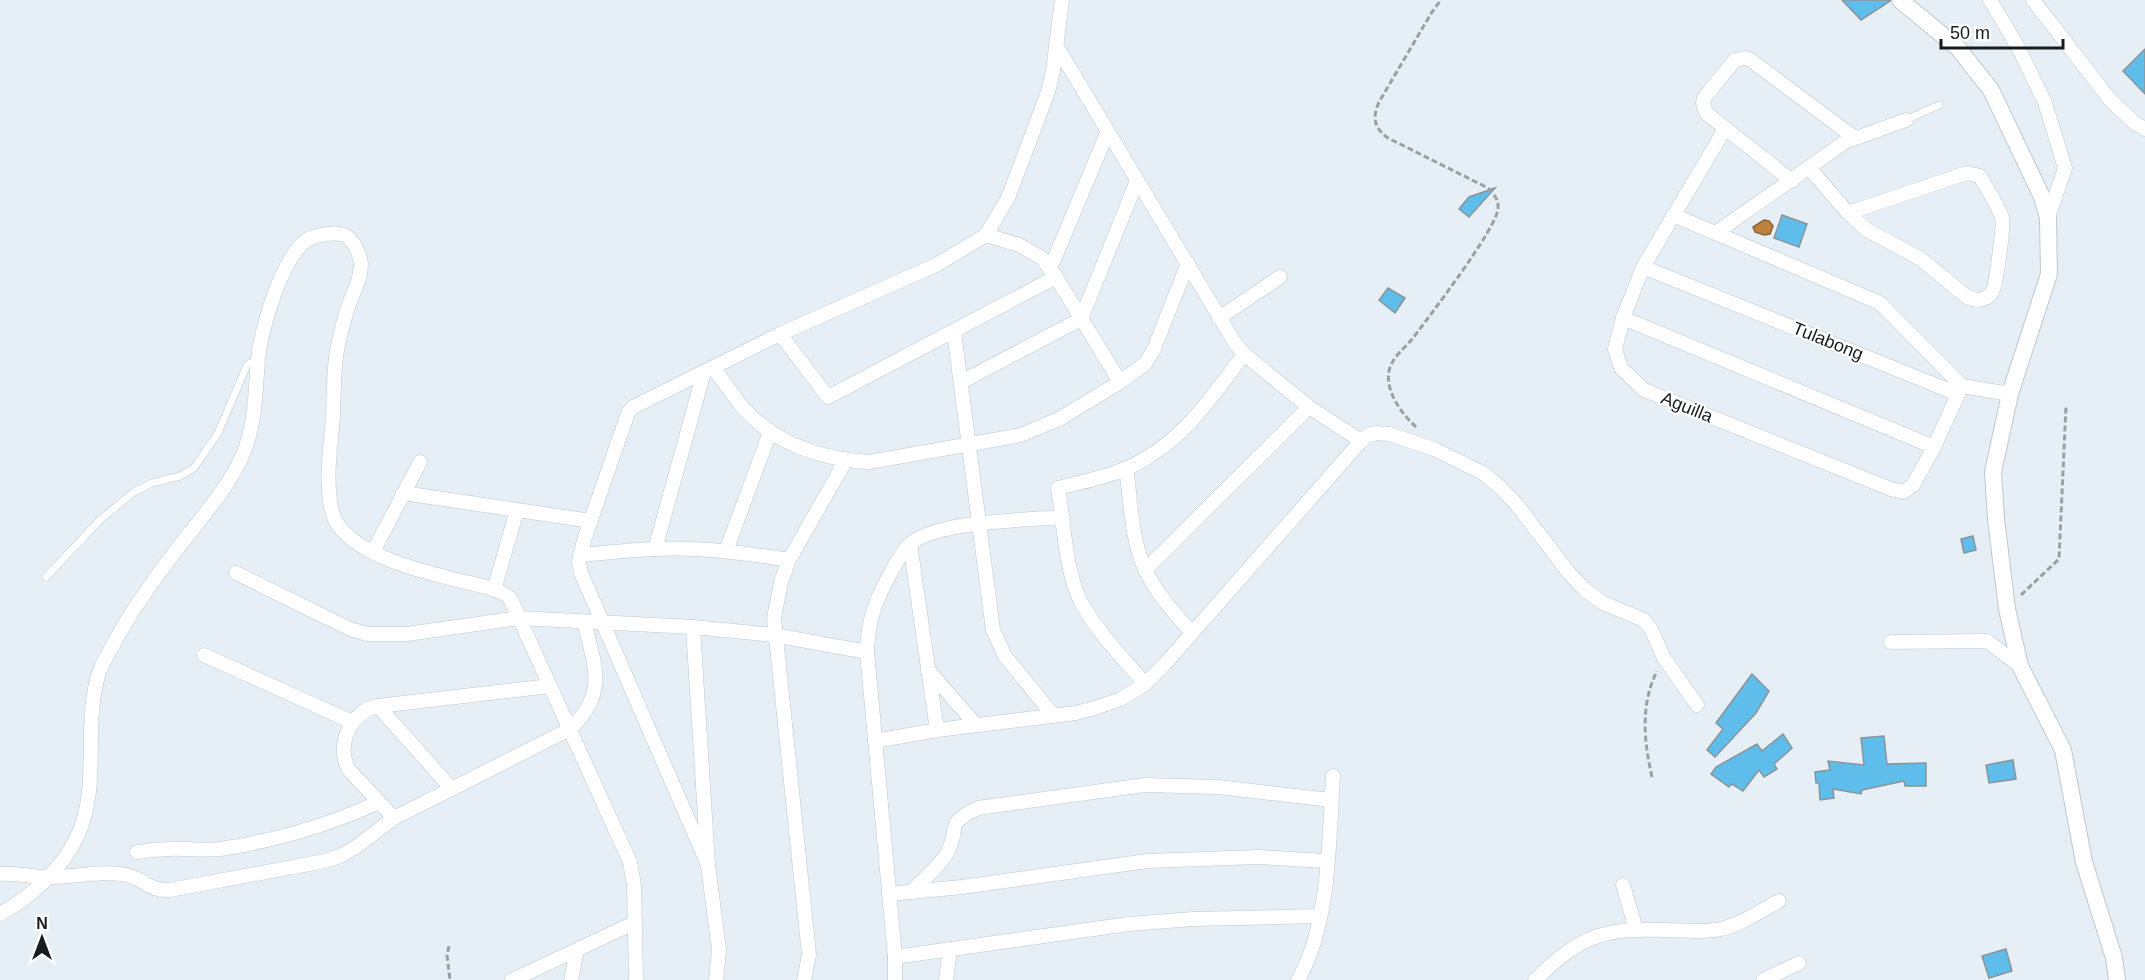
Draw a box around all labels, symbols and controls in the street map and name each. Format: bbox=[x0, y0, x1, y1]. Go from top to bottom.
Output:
scale bar bbox=[1941, 12, 2062, 50]
text: 50 m bbox=[1950, 23, 1990, 43]
street label: Tulabong bbox=[1790, 318, 1866, 364]
street label: Aguilla bbox=[1658, 388, 1717, 427]
north arrow bbox=[12, 908, 72, 968]
text: N bbox=[36, 915, 48, 932]

